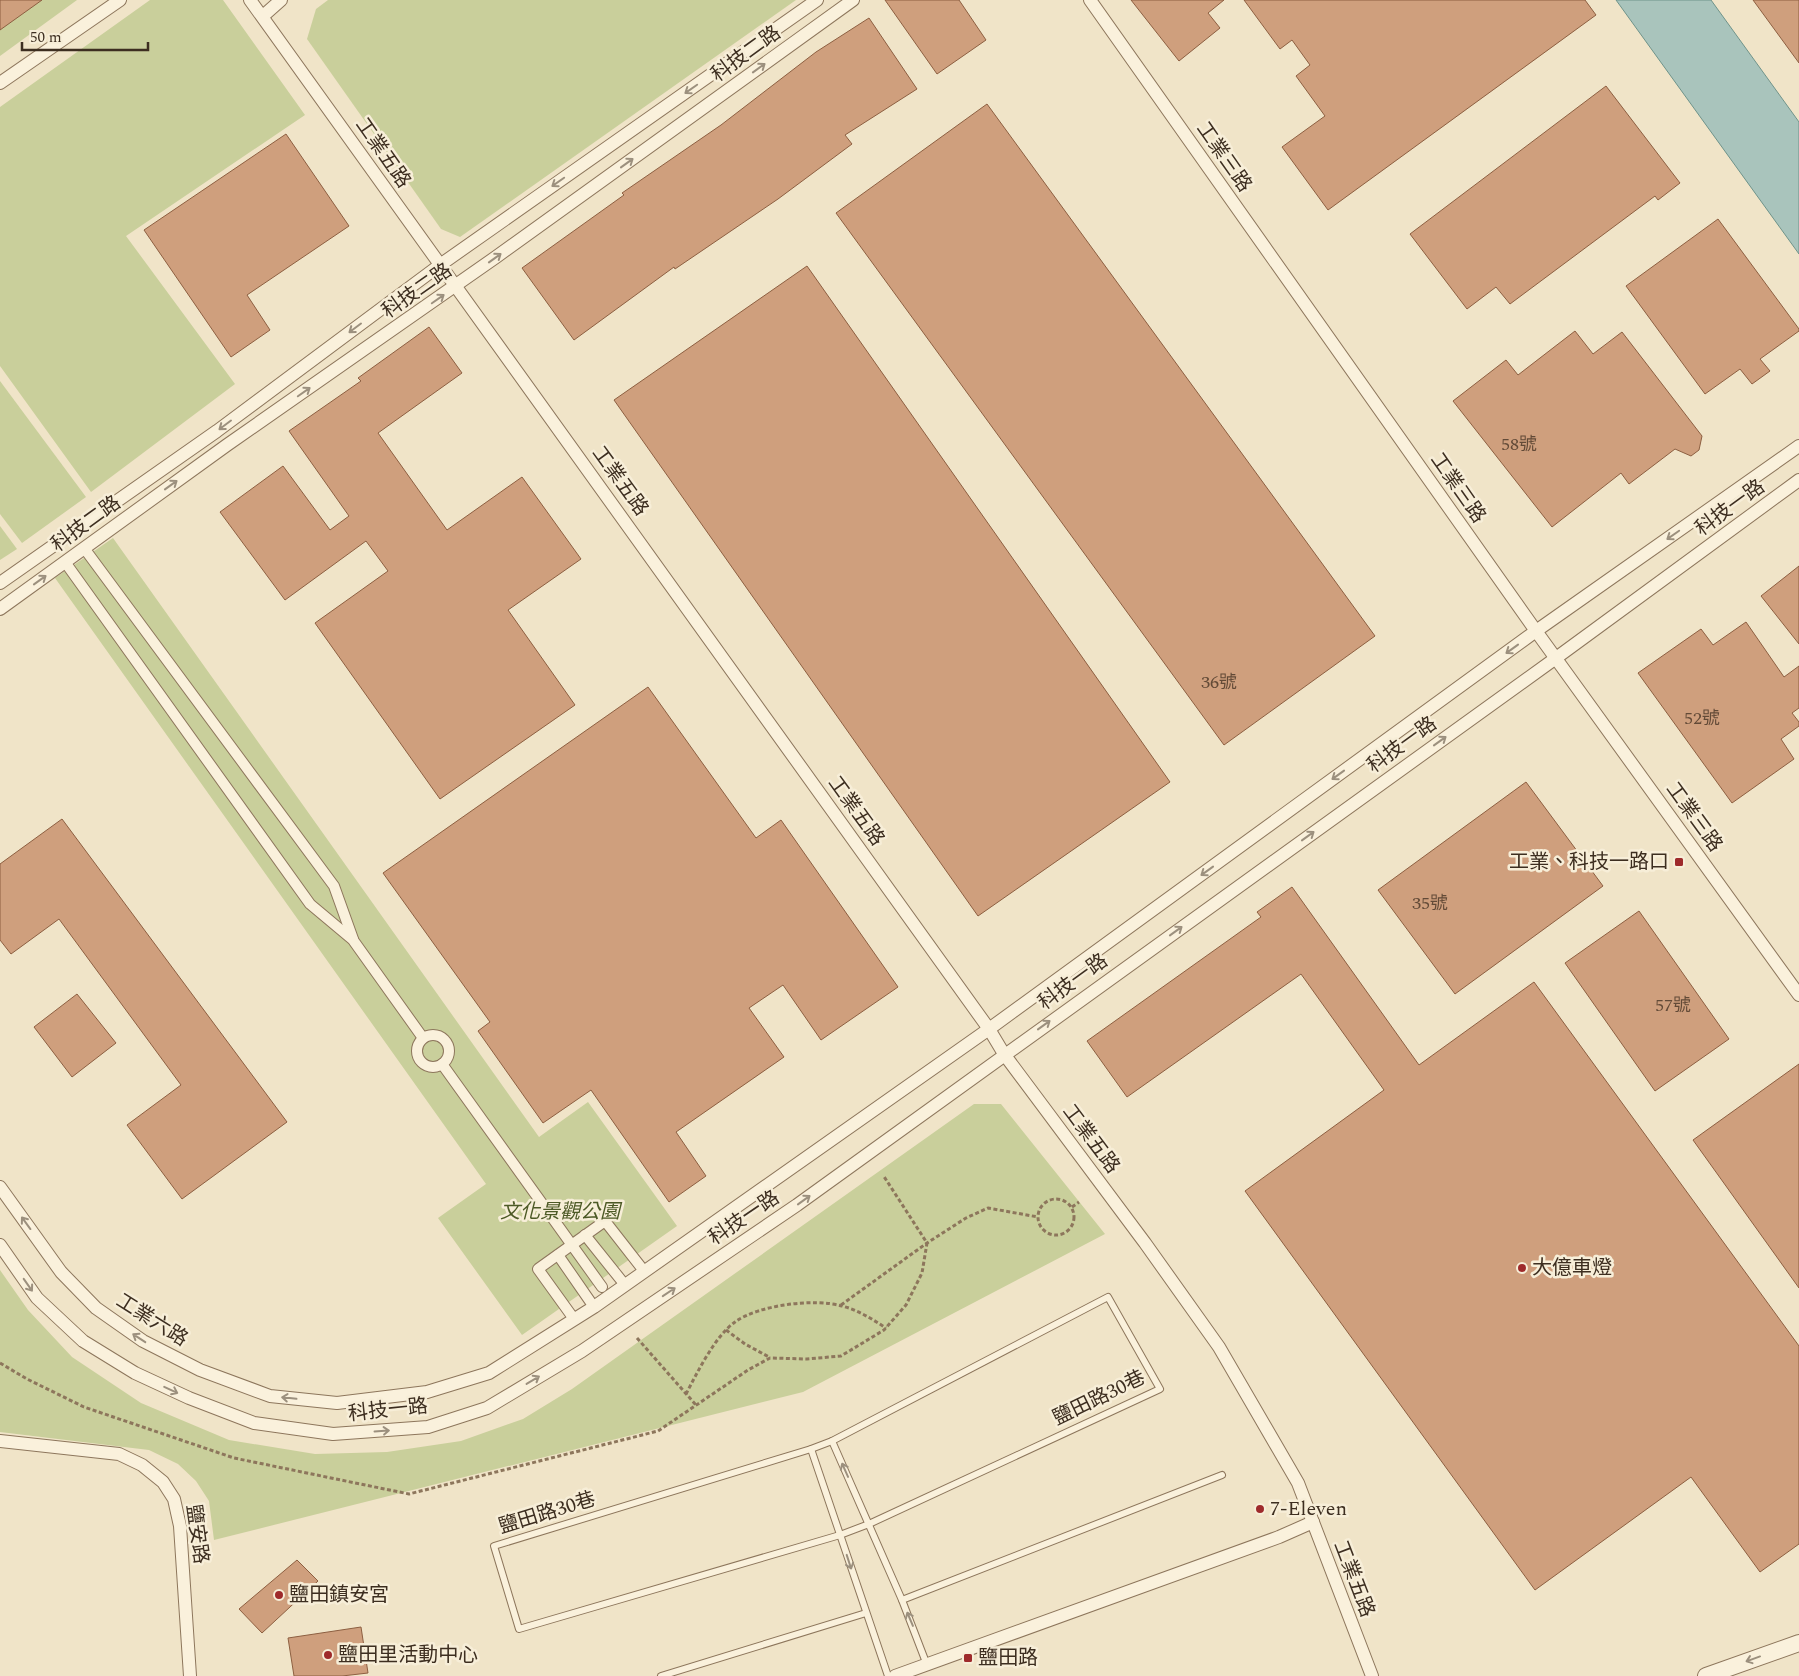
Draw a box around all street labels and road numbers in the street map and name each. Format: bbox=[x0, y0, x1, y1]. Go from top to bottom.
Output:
street label: 科技二路 bbox=[705, 18, 787, 90]
street label: 工業五路 bbox=[348, 112, 418, 194]
street label: 工業三路 bbox=[1189, 116, 1259, 198]
street label: 科技二路 bbox=[376, 256, 458, 326]
street label: 工業五路 bbox=[584, 440, 656, 522]
street label: 工業三路 bbox=[1423, 447, 1493, 529]
street label: 科技一路 bbox=[1689, 472, 1771, 544]
street label: 科技二路 bbox=[45, 488, 127, 560]
street label: 科技一路 bbox=[1361, 709, 1443, 781]
street label: 工業五路 bbox=[820, 770, 892, 852]
street label: 工業三路 bbox=[1658, 776, 1730, 858]
street label: 科技一路 bbox=[1032, 946, 1114, 1018]
street label: 工業五路 bbox=[1055, 1098, 1127, 1180]
street label: 科技一路 bbox=[702, 1183, 786, 1253]
street label: 工業六路 bbox=[110, 1286, 194, 1354]
street label: 鹽田路30巷 bbox=[1047, 1363, 1151, 1433]
street label: 科技一路 bbox=[347, 1391, 429, 1429]
street label: 鹽田路30巷 bbox=[495, 1484, 599, 1542]
street label: 鹽安路 bbox=[178, 1502, 216, 1566]
street label: 工業五路 bbox=[1326, 1536, 1382, 1622]

